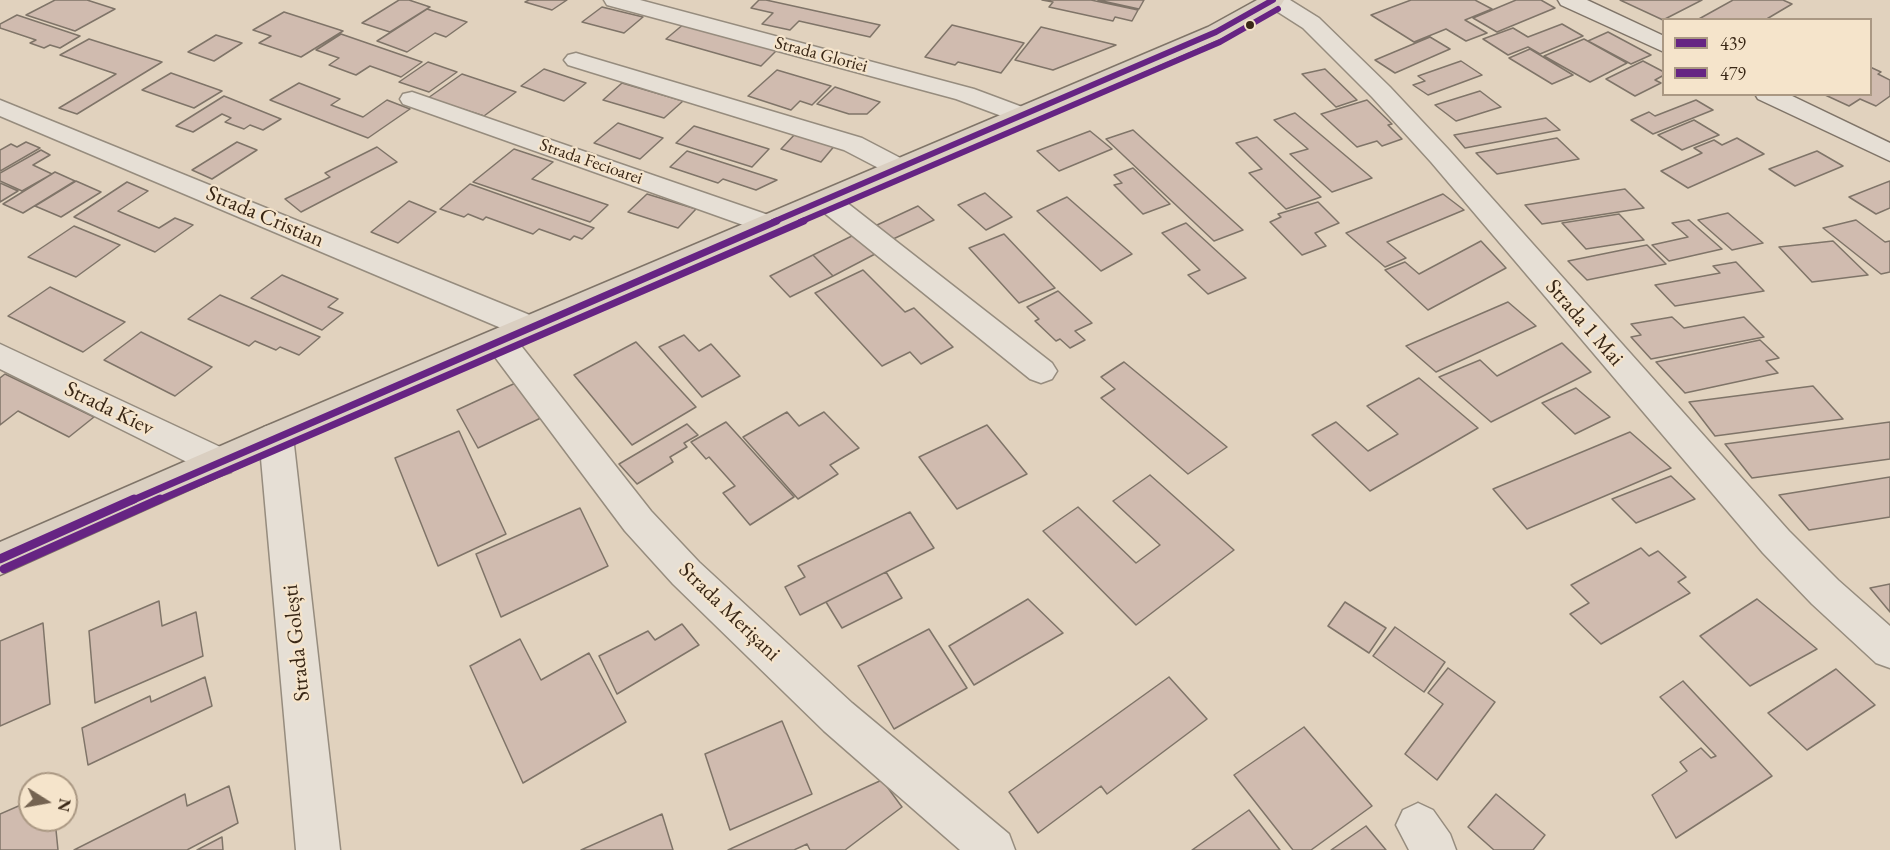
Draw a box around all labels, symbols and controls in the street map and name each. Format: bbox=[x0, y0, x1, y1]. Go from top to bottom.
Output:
legend bbox=[1662, 18, 1872, 96]
unlabelled marker bbox=[1244, 19, 1256, 31]
street label: Strada Gloriei bbox=[772, 32, 870, 78]
text: 439 bbox=[1720, 32, 1746, 55]
text: 479 bbox=[1720, 62, 1746, 85]
street label: Strada Fecioarei bbox=[537, 134, 645, 190]
street label: Strada Cristian bbox=[202, 180, 328, 254]
street label: Strada 1 Mai bbox=[1539, 274, 1629, 372]
street label: Strada Kiev bbox=[60, 376, 158, 442]
street label: Strada Merișani bbox=[673, 557, 785, 667]
street label: Strada Golești bbox=[278, 583, 316, 703]
north arrow bbox=[18, 772, 78, 832]
text: N bbox=[53, 797, 76, 814]

